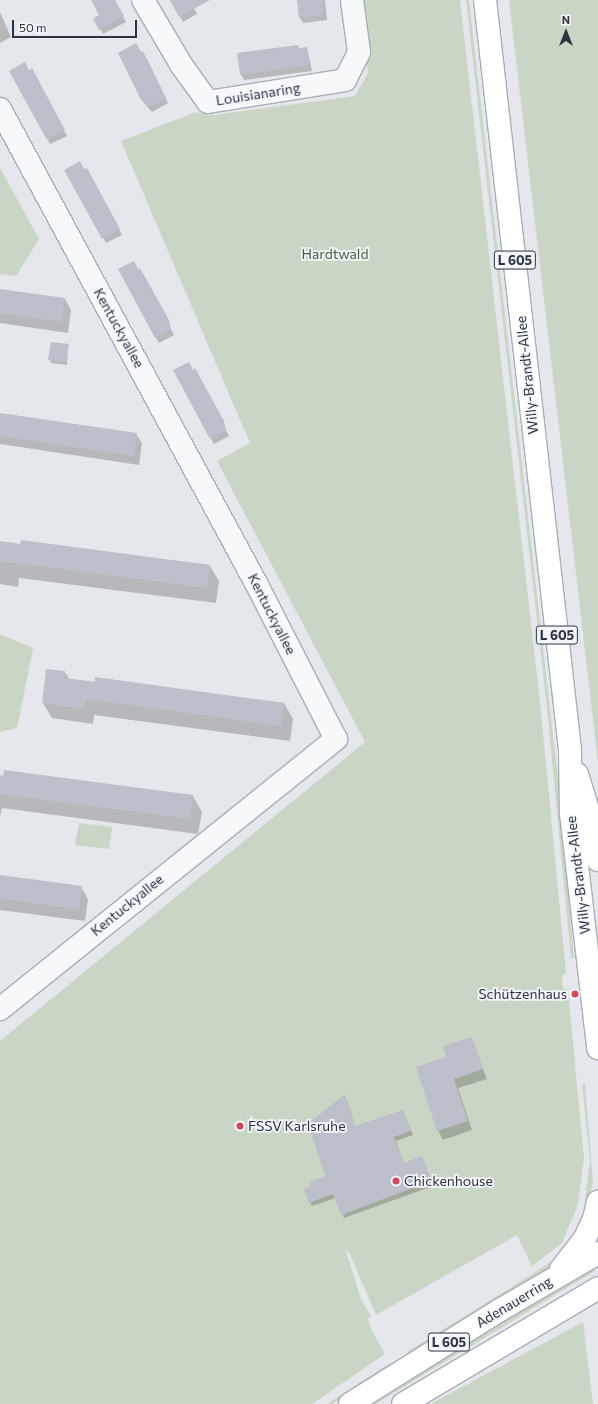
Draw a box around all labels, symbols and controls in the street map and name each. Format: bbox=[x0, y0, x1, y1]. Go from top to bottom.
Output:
scale bar bbox=[14, 12, 139, 38]
north arrow bbox=[546, 12, 586, 52]
text: N bbox=[562, 13, 570, 26]
text: 50 m bbox=[19, 20, 47, 34]
street label: Louisianaring bbox=[215, 79, 301, 109]
park label: Hardtwald bbox=[301, 246, 369, 262]
road number: L 605 bbox=[493, 249, 537, 271]
street label: Kentuckyallee bbox=[90, 285, 148, 371]
street label: Willy-Brandt-Allee bbox=[512, 315, 542, 435]
street label: Kentuckyallee bbox=[244, 571, 300, 657]
road number: L 605 bbox=[535, 624, 579, 646]
street label: Willy-Brandt-Allee bbox=[562, 815, 594, 935]
street label: Kentuckyallee bbox=[87, 871, 167, 939]
place label: Schützenhaus bbox=[478, 986, 567, 1002]
marker: Schützenhaus bbox=[570, 989, 580, 999]
place label: FSSV Karlsruhe bbox=[248, 1118, 346, 1134]
marker: FSSV Karlsruhe bbox=[235, 1121, 245, 1131]
place label: Chickenhouse bbox=[404, 1173, 493, 1189]
marker: Chickenhouse bbox=[391, 1176, 401, 1186]
street label: Adenauerring bbox=[473, 1273, 555, 1331]
road number: L 605 bbox=[427, 1331, 471, 1353]

